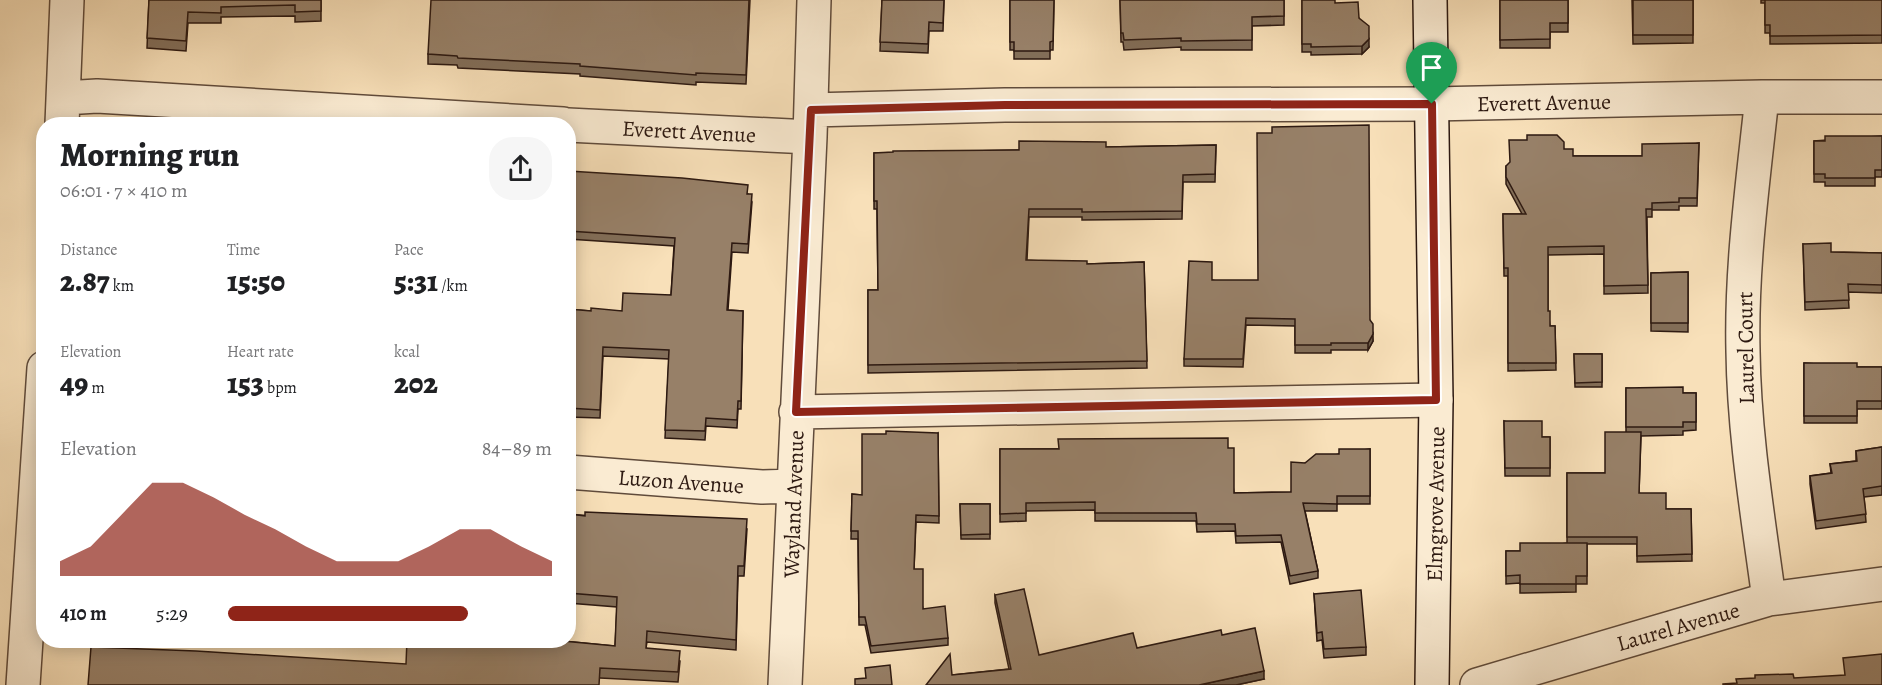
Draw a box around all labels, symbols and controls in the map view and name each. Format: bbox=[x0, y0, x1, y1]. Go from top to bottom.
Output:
pin bbox=[1406, 42, 1457, 104]
icon: arrive bbox=[1415, 51, 1448, 84]
street label: Everett Avenue bbox=[1477, 87, 1611, 119]
street label: Everett Avenue bbox=[621, 114, 757, 150]
text: Morning run bbox=[60, 132, 239, 177]
button: share bbox=[489, 137, 552, 200]
text: 06:01 · 7 × 410 m bbox=[60, 177, 188, 204]
text: Distance bbox=[60, 239, 117, 261]
text: Time bbox=[227, 239, 260, 261]
text: Pace bbox=[394, 239, 424, 261]
text: 2.87 bbox=[60, 261, 110, 301]
text: 15:50 bbox=[227, 261, 285, 301]
text: 5:31 bbox=[394, 261, 438, 301]
text: km bbox=[110, 275, 134, 297]
text: /km bbox=[438, 275, 468, 297]
street label: Laurel Court bbox=[1730, 291, 1762, 405]
text: Elevation bbox=[60, 341, 121, 363]
text: Heart rate bbox=[227, 341, 294, 363]
text: kcal bbox=[394, 341, 420, 363]
text: 49 bbox=[60, 363, 88, 403]
text: 153 bbox=[227, 363, 264, 403]
text: 202 bbox=[394, 363, 438, 403]
text: m bbox=[88, 377, 105, 399]
text: bpm bbox=[264, 377, 297, 399]
street label: Elmgrove Avenue bbox=[1420, 426, 1452, 582]
street label: Wayland Avenue bbox=[776, 430, 812, 579]
text: Elevation bbox=[60, 435, 137, 462]
text: 84–89 m bbox=[482, 435, 552, 462]
street label: Luzon Avenue bbox=[617, 463, 745, 501]
street label: Laurel Avenue bbox=[1613, 595, 1743, 659]
text: 410 m bbox=[60, 600, 107, 627]
text: 5:29 bbox=[156, 600, 188, 627]

